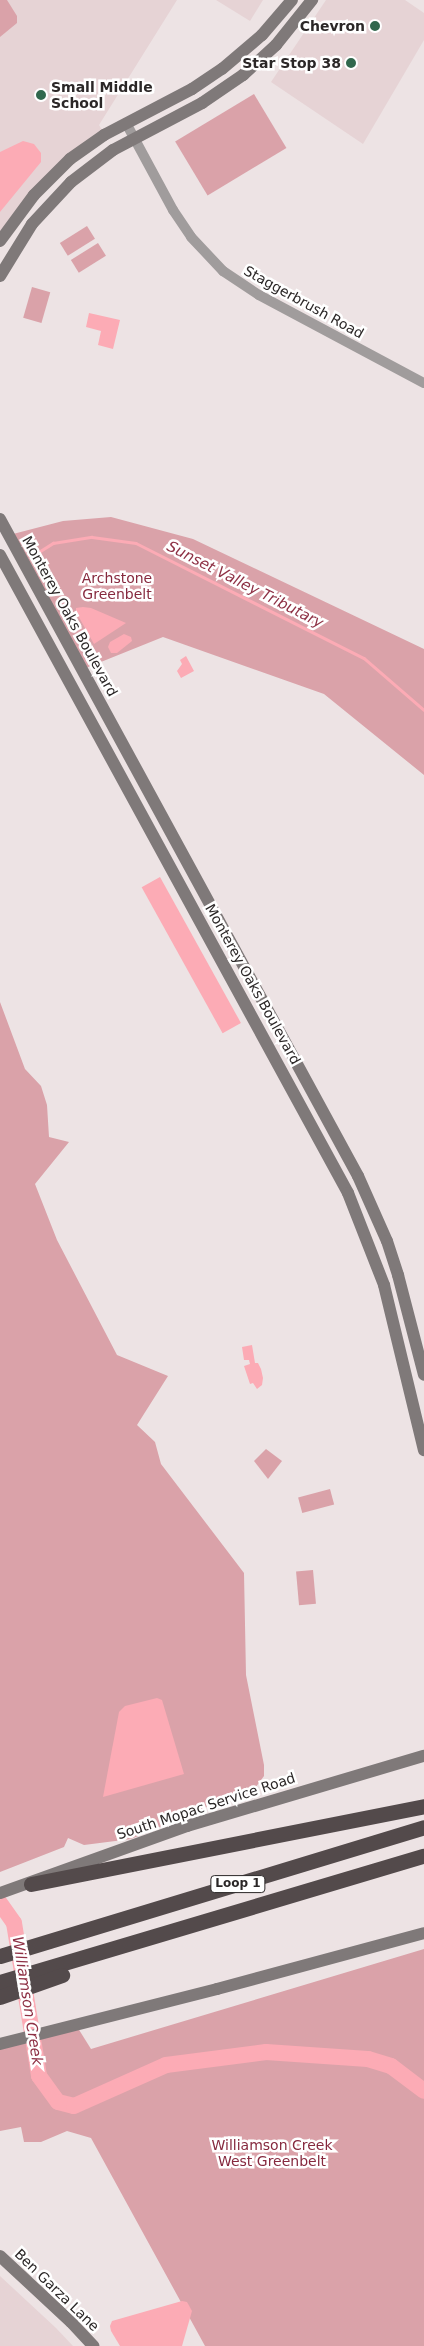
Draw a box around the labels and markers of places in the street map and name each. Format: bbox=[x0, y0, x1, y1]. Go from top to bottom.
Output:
place label: Chevron bbox=[300, 18, 365, 34]
marker: Chevron bbox=[369, 20, 381, 32]
place label: Star Stop 38 bbox=[242, 55, 341, 71]
marker: Star Stop 38 bbox=[345, 57, 357, 69]
place label: Small Middle School bbox=[51, 79, 153, 111]
marker: Small Middle School bbox=[35, 89, 47, 101]

